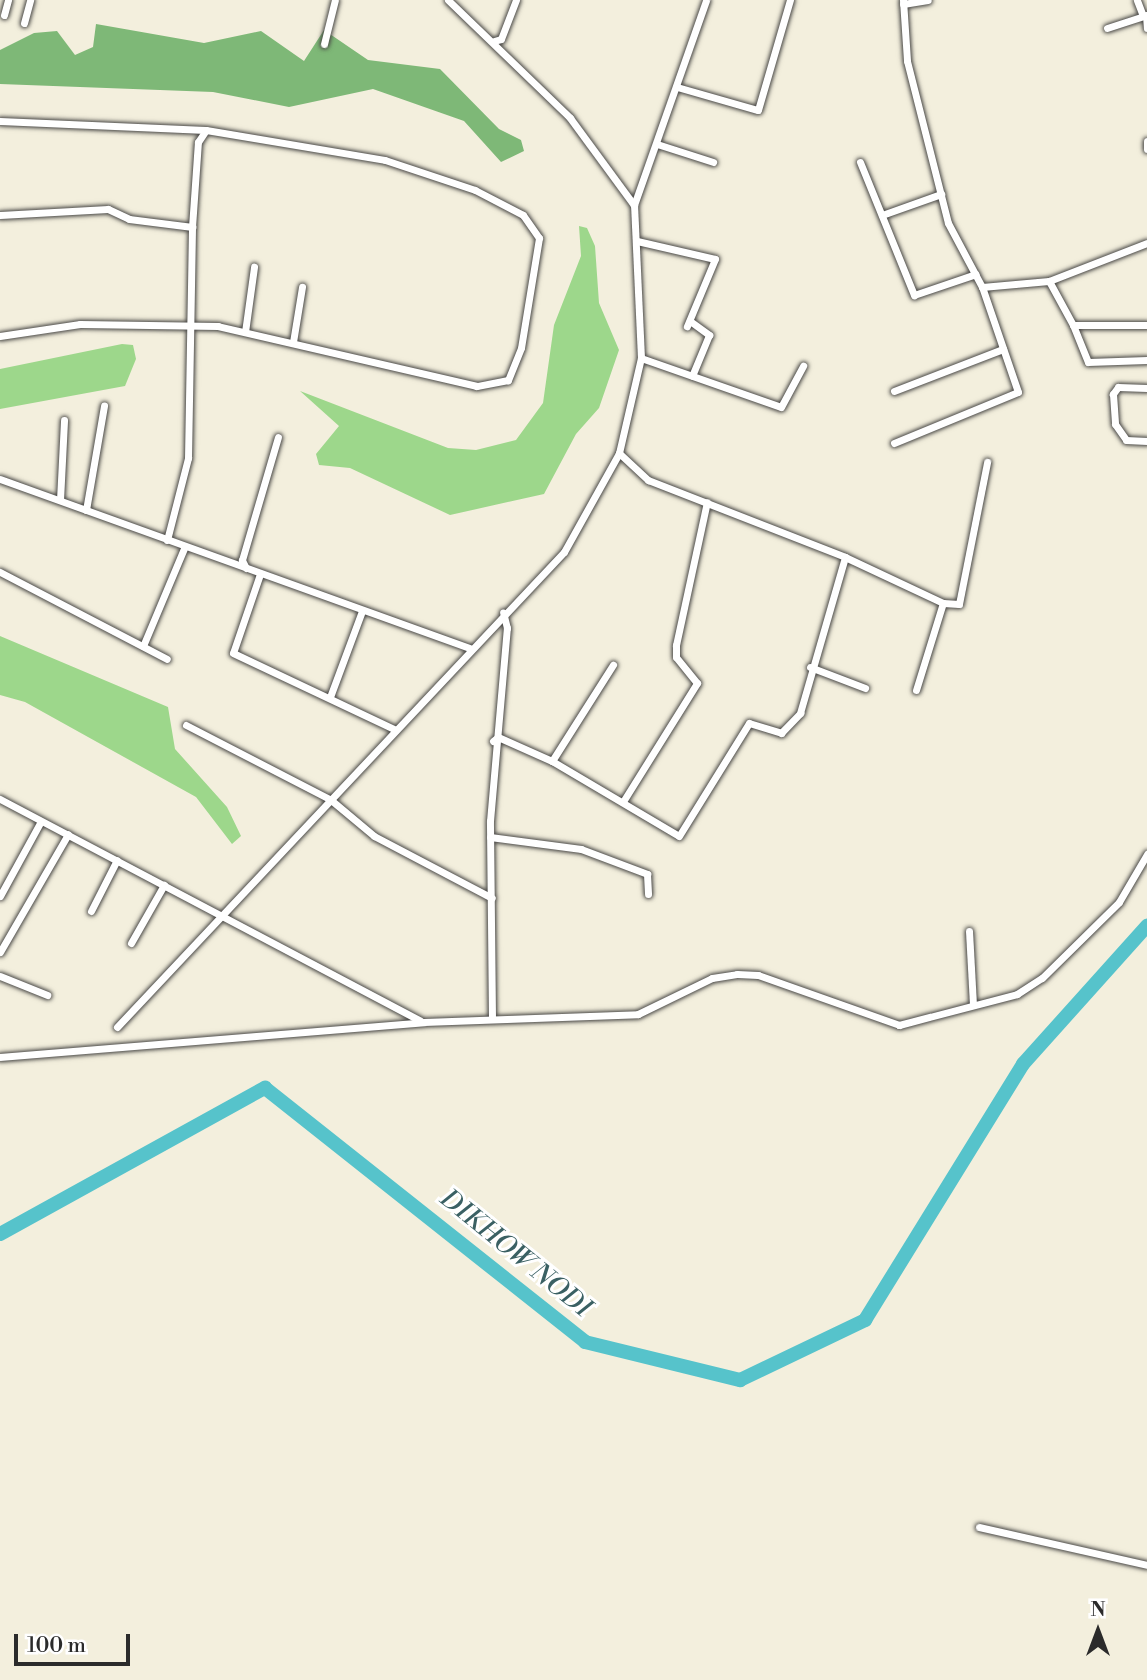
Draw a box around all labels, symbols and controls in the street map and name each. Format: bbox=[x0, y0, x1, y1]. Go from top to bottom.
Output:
water label: DIKHOW NODI bbox=[433, 1184, 597, 1324]
north arrow bbox=[1063, 1596, 1133, 1666]
text: N bbox=[1090, 1598, 1106, 1622]
scale bar bbox=[18, 1620, 133, 1664]
text: 100 m bbox=[27, 1633, 86, 1659]

